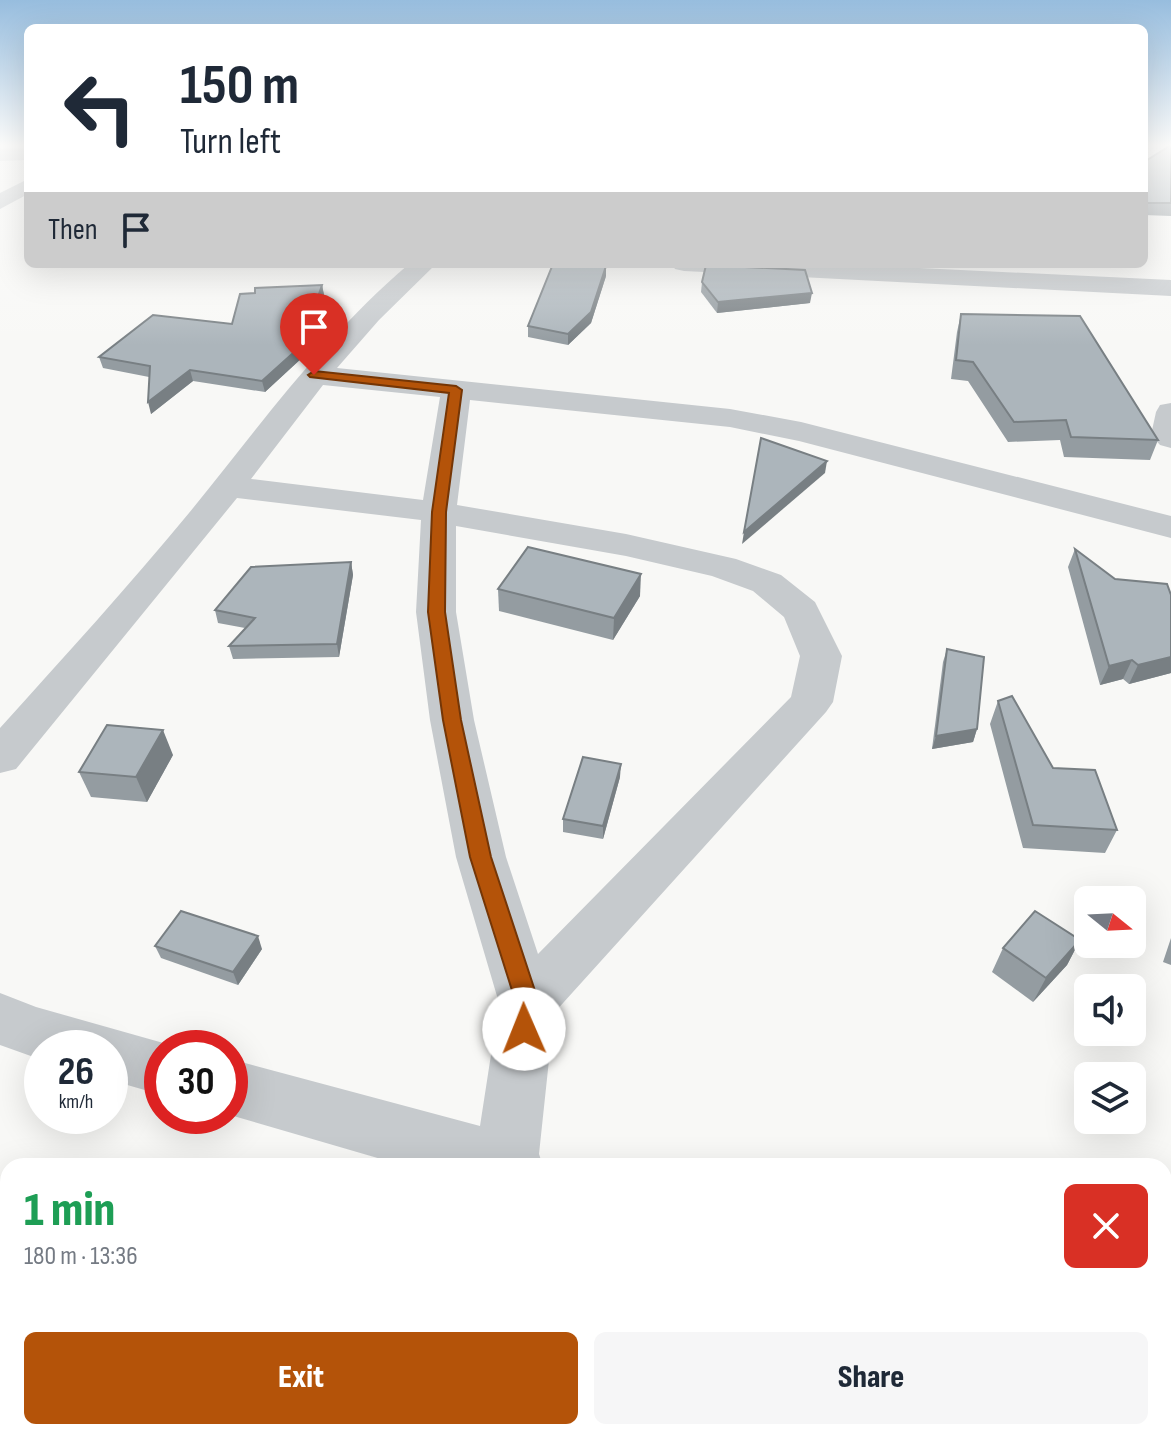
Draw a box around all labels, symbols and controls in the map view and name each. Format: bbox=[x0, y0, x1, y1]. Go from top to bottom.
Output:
text: 150 m bbox=[180, 53, 299, 120]
icon: left bbox=[48, 56, 152, 160]
text: Turn left bbox=[180, 121, 281, 164]
icon: arrive bbox=[114, 208, 158, 252]
text: Then bbox=[48, 212, 98, 248]
pin bbox=[280, 293, 348, 375]
icon: arrive bbox=[292, 305, 336, 349]
north arrow bbox=[1074, 886, 1146, 958]
map controls bbox=[1074, 886, 1146, 1134]
button: sound bbox=[1074, 974, 1146, 1046]
position arrow bbox=[482, 987, 566, 1071]
speed limit sign: 30 bbox=[144, 1030, 248, 1134]
text: 26 bbox=[58, 1048, 94, 1096]
button: layers bbox=[1074, 1062, 1146, 1134]
text: km/h bbox=[59, 1090, 93, 1114]
text: 1 min bbox=[24, 1182, 115, 1239]
button: close bbox=[1064, 1184, 1148, 1268]
text: 180 m · 13:36 bbox=[24, 1241, 138, 1272]
button: Exit bbox=[24, 1332, 578, 1424]
button: Share bbox=[594, 1332, 1148, 1424]

